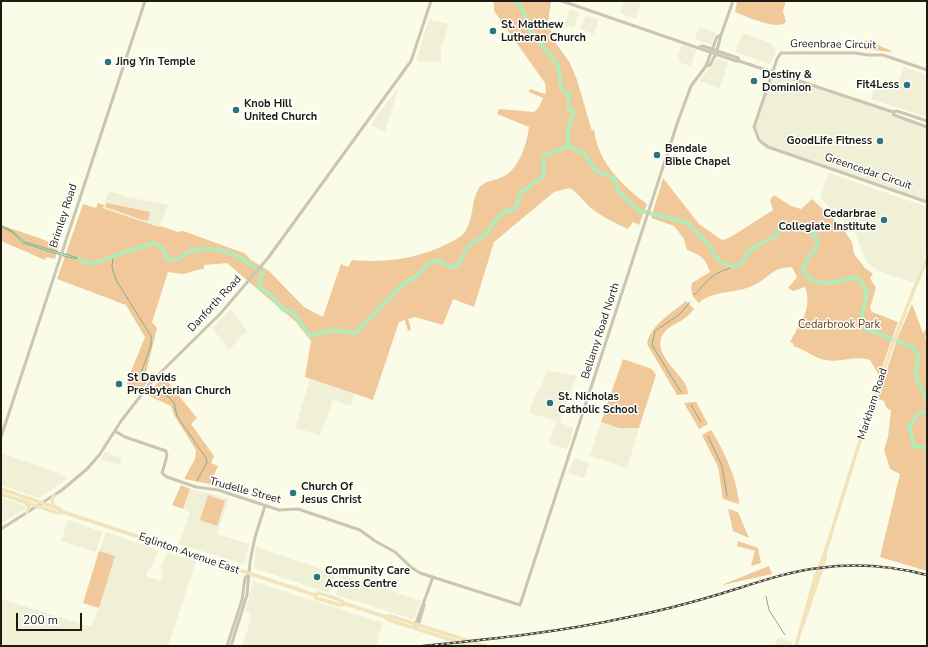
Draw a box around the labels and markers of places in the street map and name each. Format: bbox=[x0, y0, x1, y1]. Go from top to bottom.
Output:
place label: St. Matthew Lutheran Church bbox=[501, 18, 586, 44]
marker: St. Matthew Lutheran Church bbox=[488, 26, 498, 36]
place label: Jing Yin Temple bbox=[116, 55, 195, 69]
marker: Jing Yin Temple bbox=[103, 57, 113, 67]
place label: Destiny & Dominion bbox=[762, 68, 812, 94]
marker: Destiny & Dominion bbox=[749, 76, 759, 86]
place label: Fit4Less bbox=[856, 78, 899, 92]
marker: Fit4Less bbox=[902, 80, 912, 90]
place label: Knob Hill United Church bbox=[244, 97, 317, 123]
marker: Knob Hill United Church bbox=[231, 105, 241, 115]
place label: GoodLife Fitness bbox=[787, 134, 872, 148]
marker: GoodLife Fitness bbox=[875, 136, 885, 146]
place label: Bendale Bible Chapel bbox=[665, 142, 730, 168]
marker: Bendale Bible Chapel bbox=[652, 150, 662, 160]
place label: Cedarbrae Collegiate Institute bbox=[778, 207, 876, 233]
marker: Cedarbrae Collegiate Institute bbox=[879, 215, 889, 225]
place label: St Davids Presbyterian Church bbox=[127, 371, 231, 397]
marker: St Davids Presbyterian Church bbox=[114, 379, 124, 389]
place label: St. Nicholas Catholic School bbox=[558, 390, 638, 416]
marker: St. Nicholas Catholic School bbox=[545, 398, 555, 408]
place label: Church Of Jesus Christ bbox=[301, 480, 361, 506]
marker: Church Of Jesus Christ bbox=[288, 488, 298, 498]
place label: Community Care Access Centre bbox=[325, 564, 410, 590]
marker: Community Care Access Centre bbox=[312, 572, 322, 582]

